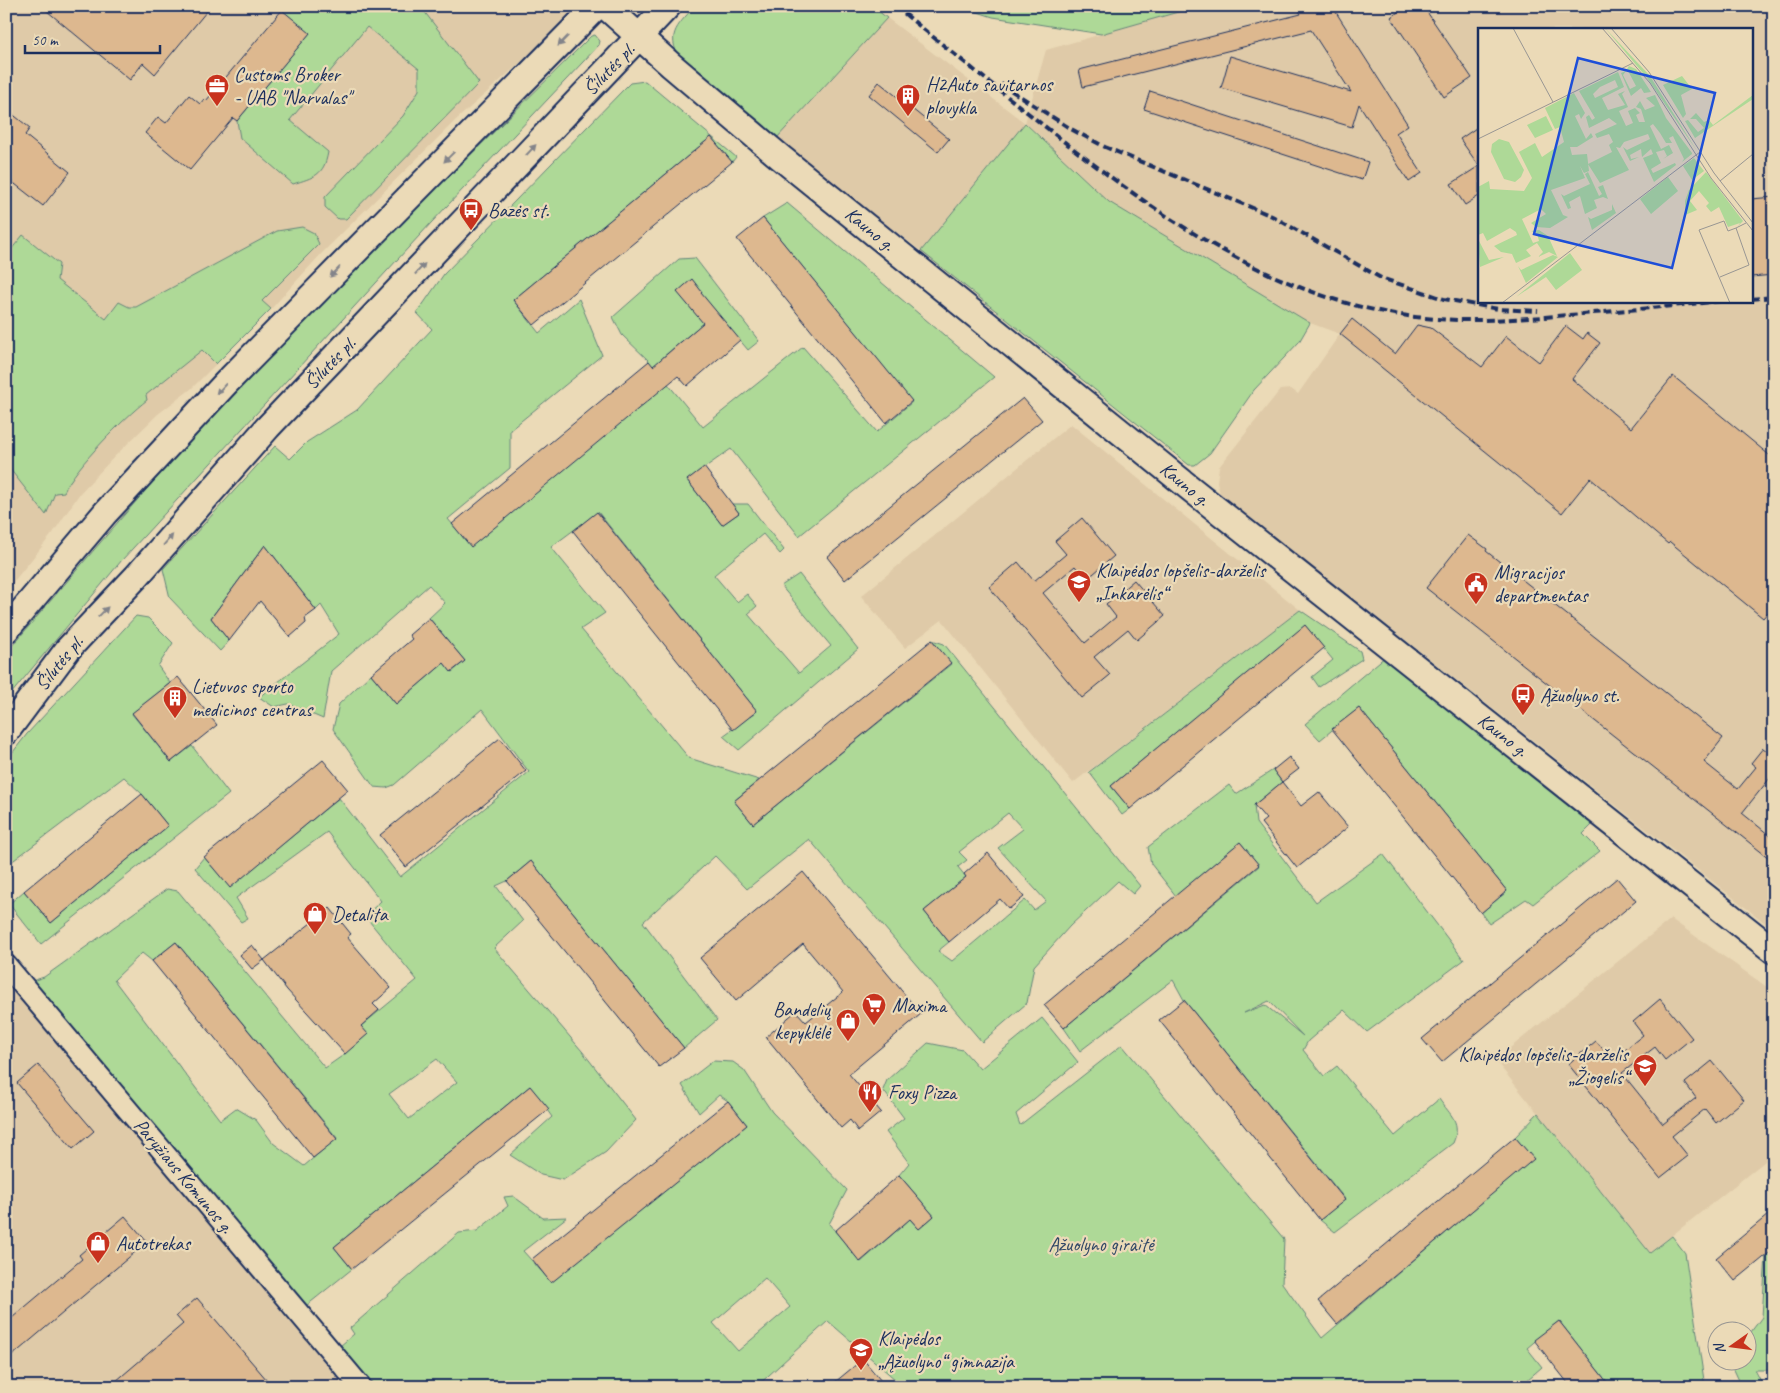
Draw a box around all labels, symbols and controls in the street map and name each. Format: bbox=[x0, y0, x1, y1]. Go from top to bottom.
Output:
scale bar bbox=[25, 22, 160, 54]
inset map bbox=[1478, 28, 1752, 302]
text: 50 m bbox=[32, 31, 59, 50]
one-way arrow bbox=[557, 35, 569, 47]
street label: Šilutės pl. bbox=[578, 37, 640, 101]
place label: Customs Broker - UAB "Narvalas" bbox=[234, 62, 355, 110]
place label: H2Auto savitarnos plovykla bbox=[926, 72, 1054, 120]
office icon: Customs Broker - UAB "Narvalas" bbox=[204, 73, 230, 107]
building icon: H2Auto savitarnos plovykla bbox=[895, 83, 921, 117]
one-way arrow bbox=[525, 145, 537, 157]
one-way arrow bbox=[443, 151, 455, 163]
bus stop icon: Bazės st. bbox=[458, 197, 484, 231]
place label: Bazės st. bbox=[488, 198, 549, 223]
street label: Kauno g. bbox=[840, 201, 900, 257]
one-way arrow bbox=[414, 263, 426, 275]
one-way arrow bbox=[329, 266, 341, 278]
street label: Šilutės pl. bbox=[299, 331, 361, 395]
one-way arrow bbox=[215, 382, 227, 394]
street label: Kauno g. bbox=[1155, 456, 1215, 512]
one-way arrow bbox=[162, 535, 174, 547]
place label: Klaipėdos lopšelis-darželis „Inkarėlis“ bbox=[1096, 558, 1268, 606]
place label: Migracijos departmentas bbox=[1494, 560, 1590, 608]
school or university icon: Klaipėdos lopšelis-darželis „Inkarėlis“ bbox=[1066, 569, 1092, 603]
public building icon: Migracijos departmentas bbox=[1463, 571, 1489, 605]
one-way arrow bbox=[97, 607, 109, 619]
street label: Šilutės pl. bbox=[29, 630, 89, 696]
place label: Lietuvos sporto medicinos centras bbox=[192, 674, 314, 722]
bus stop icon: Ąžuolyno st. bbox=[1510, 682, 1536, 716]
place label: Ąžuolyno st. bbox=[1540, 683, 1619, 708]
building icon: Lietuvos sporto medicinos centras bbox=[162, 685, 188, 719]
street label: Kauno g. bbox=[1473, 708, 1533, 762]
shop icon: Detalita bbox=[302, 901, 328, 935]
place label: Detalita bbox=[332, 902, 389, 927]
supermarket icon: Maxima bbox=[861, 992, 887, 1026]
place label: Maxima bbox=[892, 993, 948, 1018]
place label: Bandelių kepyklėlė bbox=[773, 997, 832, 1045]
shop icon: Bandelių kepyklėlė bbox=[835, 1008, 861, 1042]
place label: Klaipėdos lopšelis-darželis „Žiogelis“ bbox=[1459, 1042, 1633, 1090]
school or university icon: Klaipėdos lopšelis-darželis „Žiogelis“ bbox=[1632, 1053, 1658, 1087]
restaurant icon: Foxy Pizza bbox=[857, 1079, 883, 1113]
place label: Foxy Pizza bbox=[888, 1080, 958, 1105]
street label: Paryžiaus Komunos g. bbox=[129, 1113, 239, 1239]
shop icon: Autotrekas bbox=[85, 1230, 111, 1264]
place label: Autotrekas bbox=[116, 1231, 192, 1256]
park label: Ąžuolyno giraitė bbox=[1048, 1232, 1156, 1257]
north arrow bbox=[1708, 1320, 1758, 1370]
place label: Klaipėdos „Ąžuolyno“ gimnazija bbox=[878, 1326, 1015, 1374]
school or university icon: Klaipėdos „Ąžuolyno“ gimnazija bbox=[848, 1337, 874, 1371]
text: N bbox=[1710, 1341, 1729, 1355]

